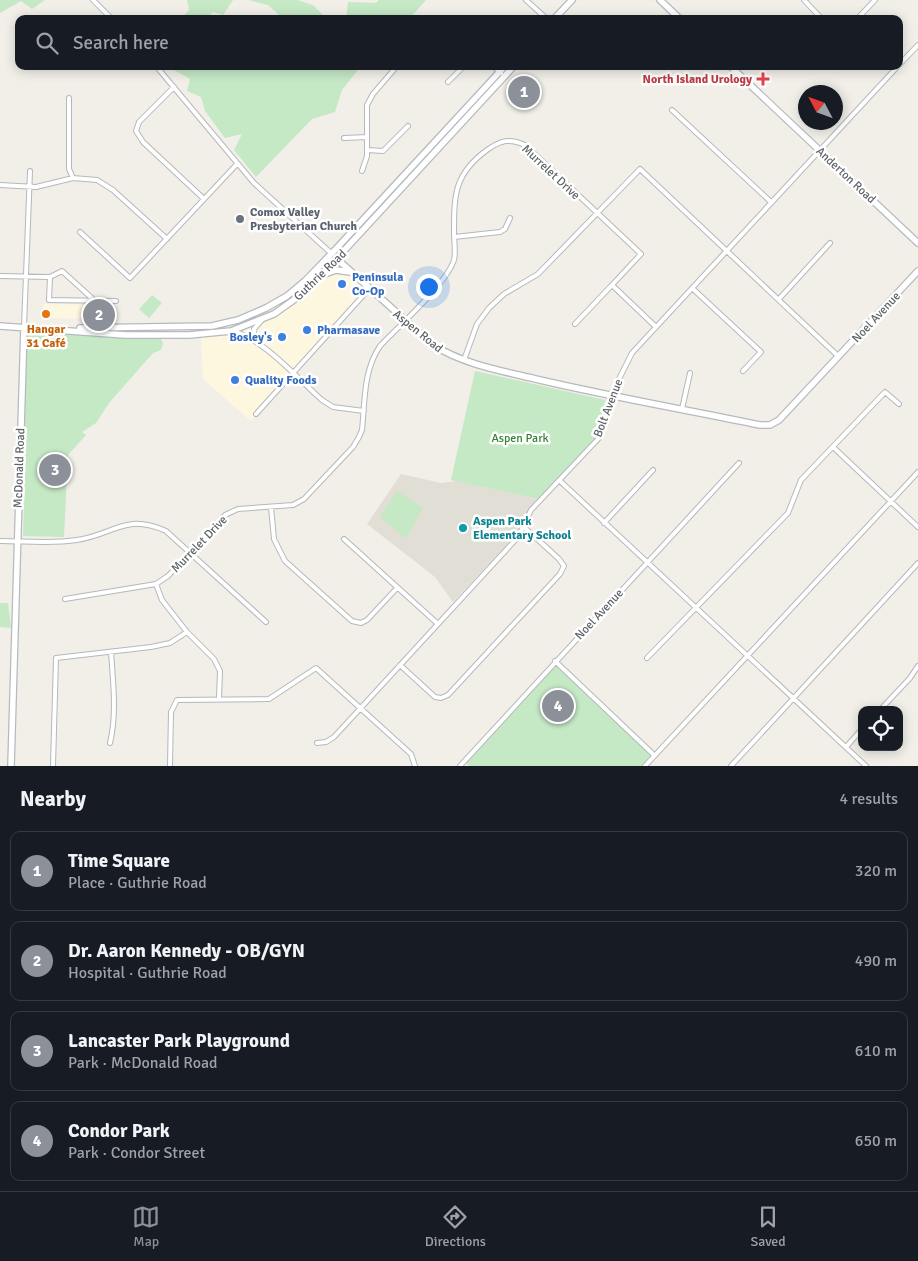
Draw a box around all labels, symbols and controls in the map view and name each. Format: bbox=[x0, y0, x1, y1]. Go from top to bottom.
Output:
search box bbox=[15, 15, 903, 70]
icon: search bbox=[33, 29, 61, 57]
text: Search here bbox=[73, 31, 169, 55]
place label: North Island Urology bbox=[643, 72, 752, 87]
marker: North Island Urology bbox=[756, 72, 770, 86]
pin: 1 bbox=[508, 73, 540, 111]
north arrow bbox=[798, 85, 843, 130]
street label: Murrelet Drive bbox=[519, 142, 583, 203]
street label: Anderton Road bbox=[813, 144, 879, 207]
place label: Comox Valley Presbyterian Church bbox=[250, 205, 358, 234]
marker: Comox Valley Presbyterian Church bbox=[234, 213, 246, 225]
street label: Guthrie Road bbox=[291, 247, 350, 304]
place label: Peninsula Co-Op bbox=[352, 270, 403, 299]
your location bbox=[416, 274, 442, 300]
marker: Peninsula Co-Op bbox=[336, 278, 348, 290]
street label: Noel Avenue bbox=[849, 289, 904, 346]
pin: 2 bbox=[83, 296, 115, 334]
street label: Aspen Road bbox=[390, 307, 446, 356]
marker: Hangar 31 Café bbox=[40, 308, 52, 320]
place label: Hangar 31 Café bbox=[26, 322, 66, 351]
place label: Pharmasave bbox=[317, 323, 380, 338]
marker: Pharmasave bbox=[301, 324, 313, 336]
place label: Bosley's bbox=[229, 330, 273, 345]
marker: Bosley's bbox=[276, 331, 288, 343]
place label: Quality Foods bbox=[245, 373, 317, 388]
marker: Quality Foods bbox=[229, 374, 241, 386]
street label: Bolt Avenue bbox=[590, 377, 626, 439]
street label: McDonald Road bbox=[11, 428, 28, 508]
park label: Aspen Park bbox=[491, 431, 549, 446]
pin: 3 bbox=[39, 451, 71, 489]
street label: Murrelet Drive bbox=[168, 513, 230, 576]
place label: Aspen Park Elementary School bbox=[473, 514, 572, 543]
marker: Aspen Park Elementary School bbox=[457, 522, 469, 534]
street label: Noel Avenue bbox=[572, 586, 627, 643]
pin: 4 bbox=[542, 687, 574, 725]
map controls bbox=[858, 706, 903, 751]
button: locate bbox=[858, 706, 903, 751]
text: Nearby bbox=[20, 786, 86, 812]
text: 4 results bbox=[839, 789, 898, 809]
text: Time Square bbox=[68, 849, 170, 873]
text: 1 bbox=[33, 861, 41, 881]
text: 320 m bbox=[855, 861, 897, 881]
text: Place · Guthrie Road bbox=[68, 873, 207, 893]
text: Dr. Aaron Kennedy - OB/GYN bbox=[68, 939, 305, 963]
text: 2 bbox=[33, 951, 41, 971]
text: 490 m bbox=[855, 951, 897, 971]
text: Hospital · Guthrie Road bbox=[68, 963, 227, 983]
text: Lancaster Park Playground bbox=[68, 1029, 290, 1053]
text: 3 bbox=[33, 1041, 41, 1061]
text: 610 m bbox=[855, 1041, 897, 1061]
text: Park · McDonald Road bbox=[68, 1053, 218, 1073]
text: Condor Park bbox=[68, 1119, 170, 1143]
text: 4 bbox=[33, 1131, 41, 1151]
text: 650 m bbox=[855, 1131, 897, 1151]
text: Park · Condor Street bbox=[68, 1143, 205, 1163]
tab: Map bbox=[132, 1203, 160, 1250]
tab: Directions bbox=[425, 1203, 486, 1250]
tab: Saved bbox=[750, 1203, 786, 1250]

